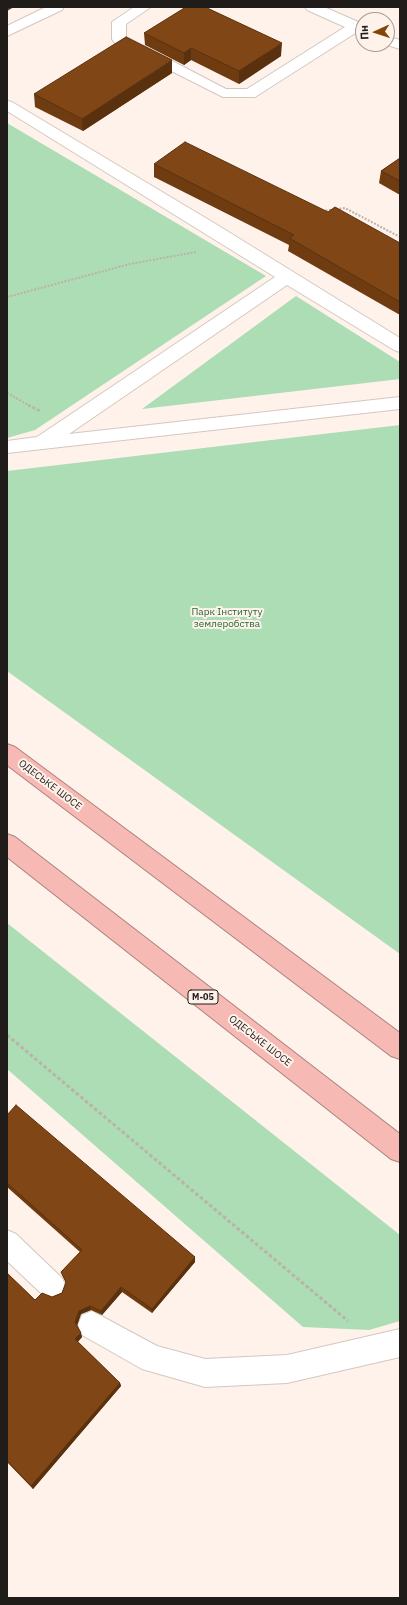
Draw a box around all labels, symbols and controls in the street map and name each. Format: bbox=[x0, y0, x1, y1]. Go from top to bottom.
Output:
north arrow bbox=[355, 12, 395, 52]
text: Пн bbox=[357, 25, 371, 40]
park label: Парк Інституту землеробства bbox=[191, 606, 263, 630]
street label: ОДЕСЬКЕ ШОСЕ bbox=[16, 757, 84, 813]
road number: М-05 bbox=[188, 990, 218, 1004]
street label: ОДЕСЬКЕ ШОСЕ bbox=[226, 1013, 294, 1069]

